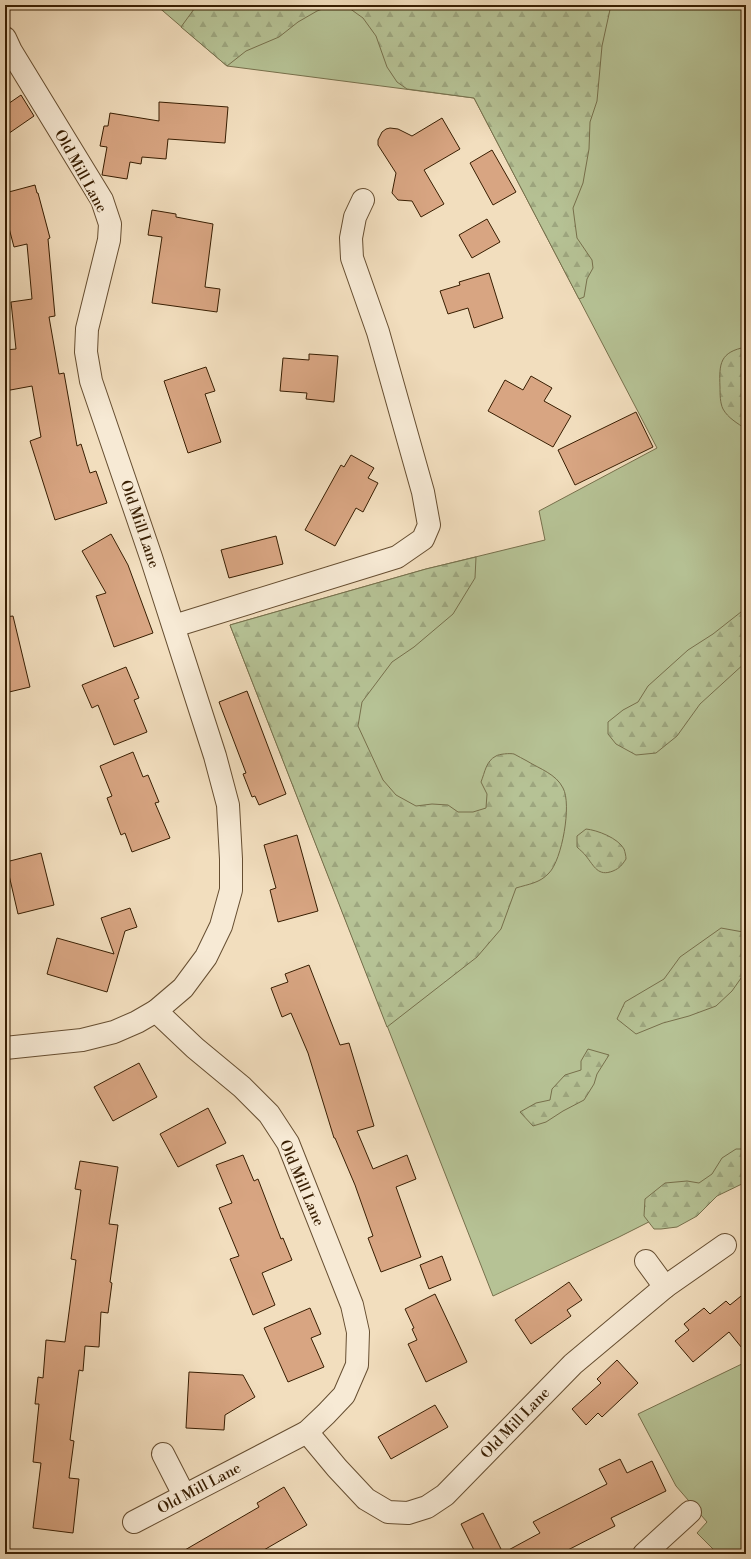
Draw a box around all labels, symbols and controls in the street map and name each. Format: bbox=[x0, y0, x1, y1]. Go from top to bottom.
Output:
street label: Old Mill Lane bbox=[50, 126, 111, 216]
street label: Old Mill Lane bbox=[116, 478, 163, 571]
street label: Old Mill Lane bbox=[275, 1137, 328, 1229]
street label: Old Mill Lane bbox=[477, 1384, 554, 1463]
street label: Old Mill Lane bbox=[154, 1458, 244, 1518]

